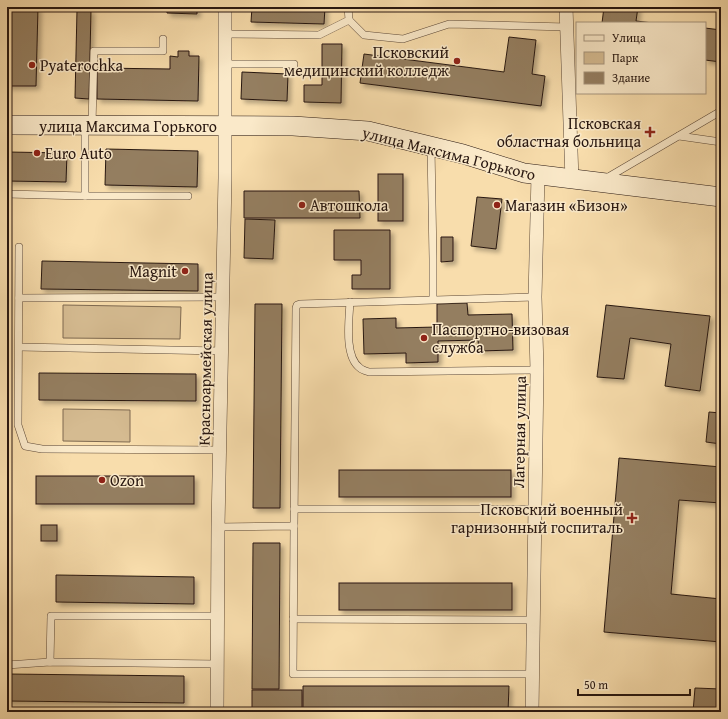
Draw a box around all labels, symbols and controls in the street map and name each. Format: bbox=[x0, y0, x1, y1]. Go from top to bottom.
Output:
legend bbox=[576, 22, 706, 94]
text: Улица bbox=[612, 29, 646, 46]
place label: Псковский медицинский колледж bbox=[284, 40, 449, 82]
text: Парк bbox=[612, 49, 639, 66]
place label: Pyaterochka bbox=[40, 53, 124, 77]
marker: Псковский медицинский колледж bbox=[452, 56, 462, 66]
marker: Pyaterochka bbox=[27, 60, 37, 70]
text: Здание bbox=[612, 69, 651, 86]
place label: Псковская областная больница bbox=[497, 111, 641, 153]
street label: улица Максима Горького bbox=[38, 114, 217, 138]
street label: улица Максима Горького bbox=[359, 120, 538, 186]
marker: Псковская областная больница bbox=[644, 126, 656, 138]
place label: Euro Auto bbox=[45, 141, 112, 165]
marker: Euro Auto bbox=[32, 148, 42, 158]
place label: Автошкола bbox=[310, 193, 389, 217]
place label: Магазин «Бизон» bbox=[505, 193, 628, 217]
marker: Автошкола bbox=[297, 200, 307, 210]
marker: Магазин «Бизон» bbox=[492, 200, 502, 210]
place label: Magnit bbox=[129, 259, 177, 283]
marker: Magnit bbox=[180, 266, 190, 276]
street label: Красноармейская улица bbox=[191, 272, 219, 446]
place label: Паспортно-визовая служба bbox=[432, 317, 569, 359]
marker: Паспортно-визовая служба bbox=[419, 333, 429, 343]
street label: Лагерная улица bbox=[506, 375, 532, 488]
place label: Ozon bbox=[110, 468, 144, 492]
marker: Ozon bbox=[97, 475, 107, 485]
place label: Псковский военный гарнизонный госпиталь bbox=[451, 497, 623, 539]
marker: Псковский военный гарнизонный госпиталь bbox=[626, 512, 638, 524]
scale bar bbox=[578, 671, 690, 697]
text: 50 m bbox=[584, 676, 608, 693]

